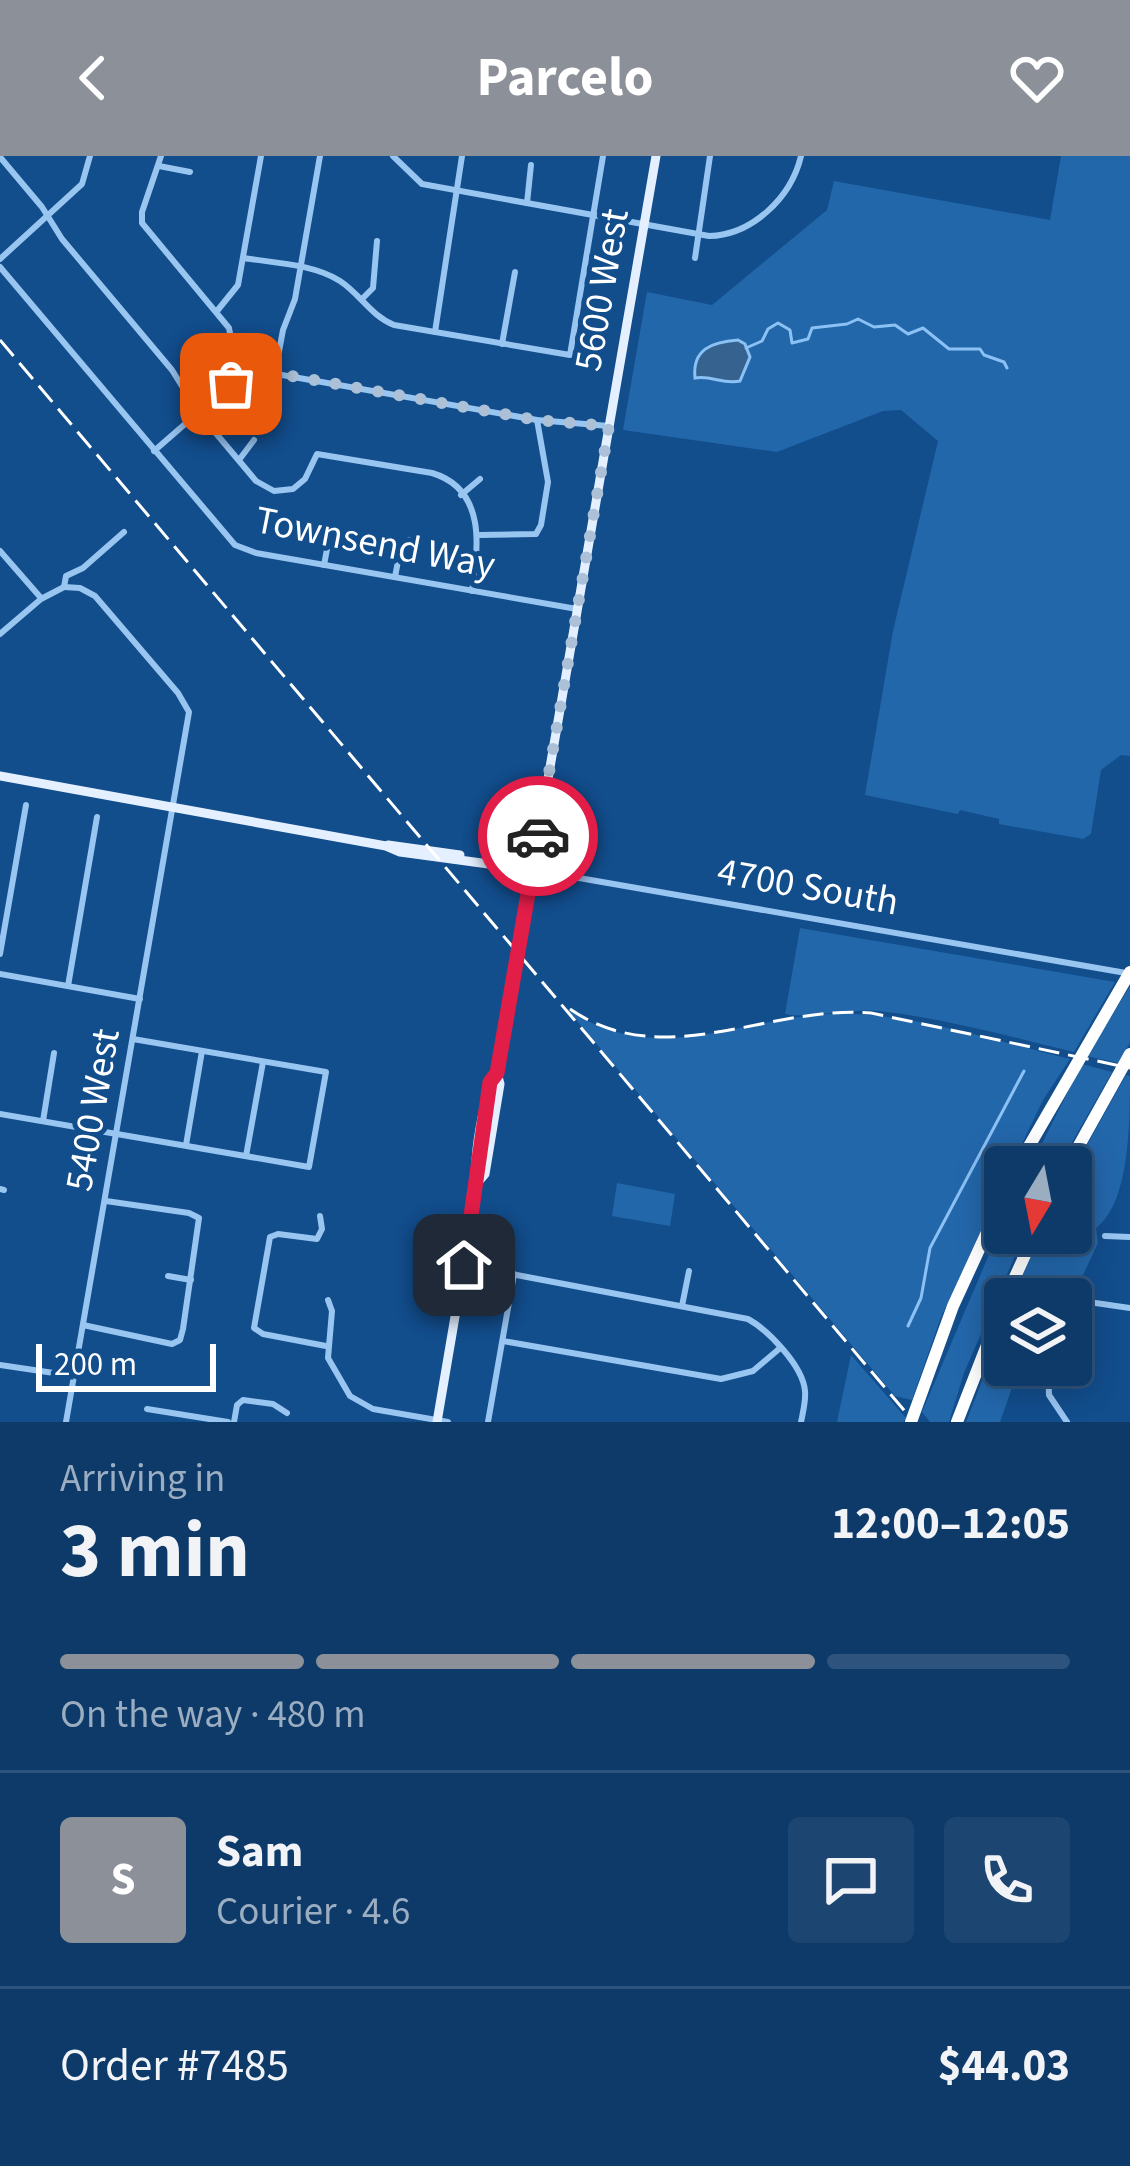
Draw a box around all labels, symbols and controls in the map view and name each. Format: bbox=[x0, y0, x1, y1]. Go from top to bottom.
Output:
text: Parcelo bbox=[477, 40, 653, 117]
icon: back bbox=[60, 45, 126, 111]
icon: heart bbox=[1004, 45, 1070, 111]
street label: 5600 West bbox=[560, 204, 644, 376]
pin bbox=[180, 333, 282, 435]
icon: bag bbox=[198, 351, 264, 417]
street label: Townsend Way bbox=[250, 492, 500, 594]
courier bbox=[478, 776, 598, 896]
icon: car bbox=[505, 803, 571, 869]
street label: 4700 South bbox=[713, 844, 903, 930]
street label: 5400 West bbox=[51, 1024, 135, 1196]
north arrow bbox=[984, 1146, 1092, 1254]
map controls bbox=[984, 1146, 1092, 1386]
pin bbox=[413, 1214, 515, 1316]
icon: home bbox=[431, 1232, 497, 1298]
button: layers bbox=[984, 1278, 1092, 1386]
scale bar bbox=[36, 1338, 216, 1391]
text: 200 m bbox=[54, 1341, 137, 1388]
text: Arriving in bbox=[60, 1451, 225, 1507]
text: 12:00–12:05 bbox=[831, 1492, 1070, 1556]
text: 3 min bbox=[60, 1496, 250, 1607]
text: On the way · 480 m bbox=[60, 1687, 366, 1743]
button: chat bbox=[788, 1817, 914, 1943]
button: phone bbox=[944, 1817, 1070, 1943]
text: Sam bbox=[216, 1820, 303, 1884]
text: S bbox=[110, 1848, 136, 1912]
text: Courier · 4.6 bbox=[216, 1884, 410, 1940]
text: Order #7485 bbox=[60, 2034, 289, 2098]
text: $44.03 bbox=[938, 2034, 1070, 2098]

